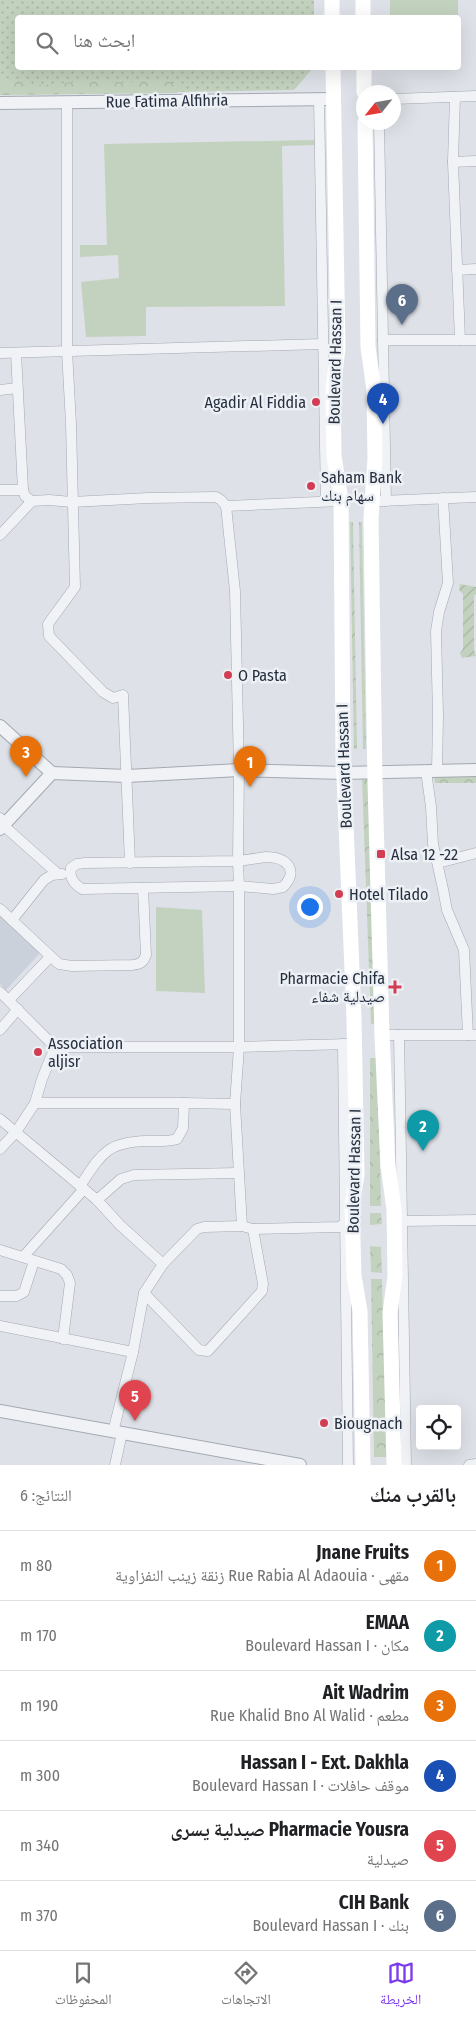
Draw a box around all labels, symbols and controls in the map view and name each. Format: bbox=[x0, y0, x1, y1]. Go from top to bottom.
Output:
search box bbox=[15, 15, 461, 70]
icon: search bbox=[33, 29, 61, 57]
text: ابحث هنا bbox=[73, 29, 135, 52]
north arrow bbox=[356, 85, 401, 130]
street label: Rue Fatima Alfihria bbox=[105, 90, 229, 112]
pin: 6 bbox=[386, 284, 418, 325]
street label: Boulevard Hassan I bbox=[324, 299, 346, 425]
pin: 4 bbox=[367, 383, 399, 424]
place label: Agadir Al Fiddia bbox=[205, 393, 306, 412]
marker: Agadir Al Fiddia bbox=[310, 396, 322, 408]
place label: Saham Bank سهام بنك bbox=[321, 468, 402, 506]
marker: Saham Bank سهام بنك bbox=[305, 480, 317, 492]
place label: O Pasta bbox=[238, 666, 287, 685]
marker: O Pasta bbox=[222, 669, 234, 681]
street label: Boulevard Hassan I bbox=[332, 703, 356, 829]
pin: 3 bbox=[10, 736, 42, 777]
pin: 1 bbox=[234, 746, 266, 787]
place label: Alsa 12 -22 bbox=[391, 845, 458, 864]
marker: Alsa 12 -22 bbox=[375, 848, 387, 860]
place label: Hotel Tilado bbox=[349, 885, 428, 904]
marker: Hotel Tilado bbox=[333, 888, 345, 900]
your location bbox=[297, 894, 323, 920]
place label: Pharmacie Chifa صيدلية شفاء bbox=[280, 969, 385, 1006]
marker: Pharmacie Chifa صيدلية شفاء bbox=[389, 981, 401, 993]
place label: Association aljisr bbox=[48, 1034, 123, 1071]
marker: Association aljisr bbox=[32, 1046, 44, 1058]
street label: Boulevard Hassan I bbox=[343, 1108, 365, 1234]
pin: 2 bbox=[407, 1110, 439, 1151]
pin: 5 bbox=[119, 1380, 151, 1421]
map controls bbox=[416, 1405, 461, 1450]
button: locate bbox=[416, 1405, 461, 1450]
place label: Biougnach bbox=[334, 1414, 403, 1433]
marker: Biougnach bbox=[318, 1417, 330, 1429]
text: بالقرب منك bbox=[370, 1482, 456, 1508]
text: النتائج: 6 bbox=[20, 1486, 72, 1505]
text: Jnane Fruits bbox=[316, 1541, 409, 1564]
text: 80 m bbox=[20, 1556, 52, 1575]
text: 1 bbox=[437, 1556, 443, 1575]
text: مقهى · Rue Rabia Al Adaouia زنقة زينب النفزاوية bbox=[115, 1566, 409, 1585]
text: EMAA bbox=[366, 1611, 409, 1634]
text: 170 m bbox=[20, 1626, 57, 1645]
text: 2 bbox=[436, 1626, 444, 1645]
text: مكان · Boulevard Hassan I bbox=[245, 1636, 409, 1655]
text: Ait Wadrim bbox=[323, 1681, 409, 1704]
text: 190 m bbox=[20, 1696, 58, 1715]
text: 3 bbox=[436, 1696, 444, 1715]
text: مطعم · Rue Khalid Bno Al Walid bbox=[210, 1706, 409, 1725]
text: Hassan I - Ext. Dakhla bbox=[241, 1751, 409, 1774]
text: 300 m bbox=[20, 1766, 60, 1785]
text: 4 bbox=[436, 1766, 444, 1785]
text: موقف حافلات · Boulevard Hassan I bbox=[192, 1776, 409, 1795]
text: Pharmacie Yousra صيدلية يسرى bbox=[171, 1818, 409, 1841]
text: 340 m bbox=[20, 1836, 59, 1855]
text: 5 bbox=[436, 1836, 444, 1855]
text: صيدلية bbox=[367, 1850, 409, 1869]
text: CIH Bank bbox=[339, 1891, 409, 1914]
text: 370 m bbox=[20, 1906, 58, 1925]
text: 6 bbox=[436, 1906, 444, 1925]
text: بنك · Boulevard Hassan I bbox=[252, 1916, 409, 1935]
tab: المحفوظات bbox=[55, 1959, 112, 2013]
tab: الاتجاهات bbox=[221, 1959, 271, 2013]
tab: الخريطة bbox=[380, 1959, 421, 2013]

